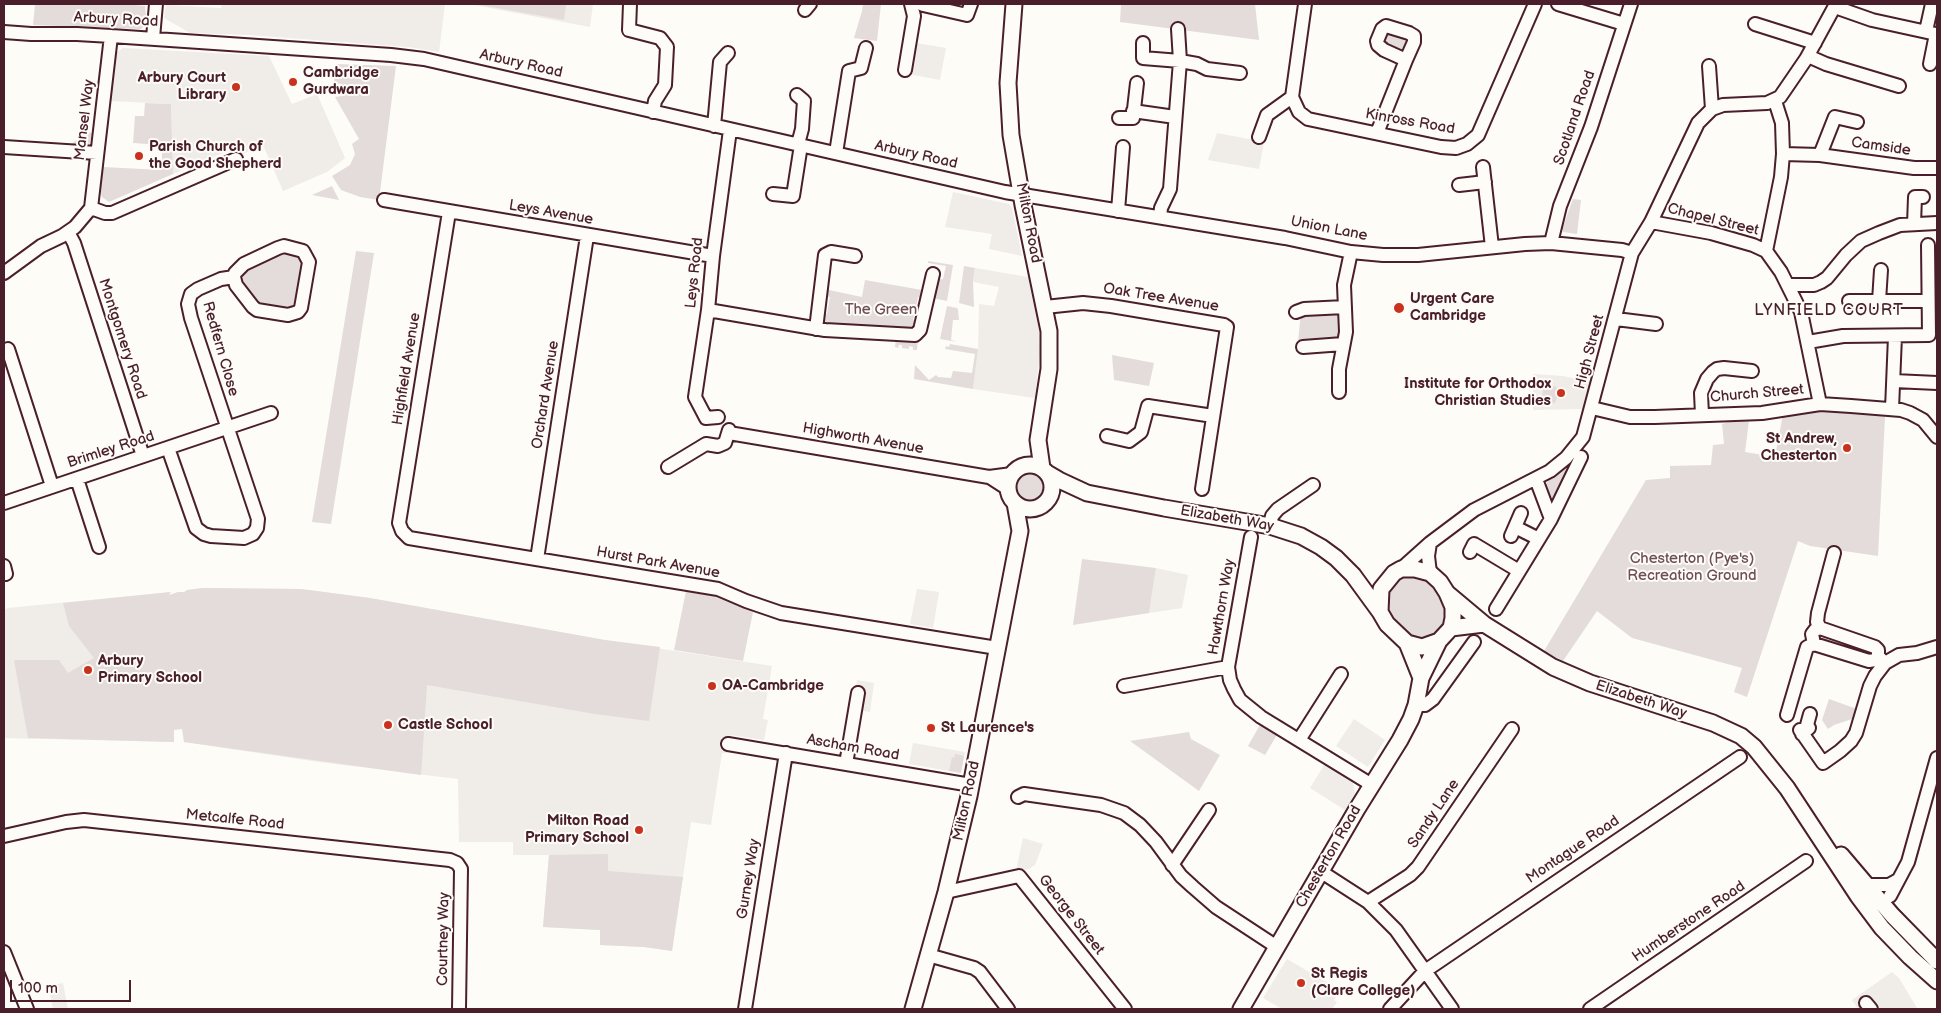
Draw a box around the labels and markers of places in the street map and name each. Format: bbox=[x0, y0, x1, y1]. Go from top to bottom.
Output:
place label: Cambridge Gurdwara bbox=[303, 64, 379, 99]
place label: Arbury Court Library bbox=[138, 69, 226, 104]
marker: Cambridge Gurdwara bbox=[287, 76, 299, 88]
marker: Arbury Court Library bbox=[230, 81, 242, 93]
place label: Parish Church of the Good Shepherd bbox=[149, 138, 282, 173]
marker: Parish Church of the Good Shepherd bbox=[133, 150, 145, 162]
place label: Urgent Care Cambridge bbox=[1410, 290, 1494, 325]
marker: Urgent Care Cambridge bbox=[1392, 301, 1406, 315]
place label: Institute for Orthodox Christian Studies bbox=[1404, 375, 1551, 410]
marker: Institute for Orthodox Christian Studies bbox=[1555, 387, 1567, 399]
place label: St Andrew, Chesterton bbox=[1761, 430, 1837, 465]
marker: St Andrew, Chesterton bbox=[1841, 442, 1853, 454]
place label: Arbury Primary School bbox=[98, 652, 202, 687]
marker: Arbury Primary School bbox=[82, 664, 94, 676]
place label: OA-Cambridge bbox=[722, 677, 824, 695]
marker: OA-Cambridge bbox=[706, 680, 718, 692]
place label: Castle School bbox=[398, 716, 492, 734]
marker: Castle School bbox=[382, 719, 394, 731]
place label: St Laurence's bbox=[941, 719, 1034, 737]
marker: St Laurence's bbox=[925, 722, 937, 734]
place label: Milton Road Primary School bbox=[525, 812, 629, 847]
marker: Milton Road Primary School bbox=[633, 824, 645, 836]
place label: St Regis (Clare College) bbox=[1311, 965, 1415, 1000]
marker: St Regis (Clare College) bbox=[1295, 977, 1307, 989]

